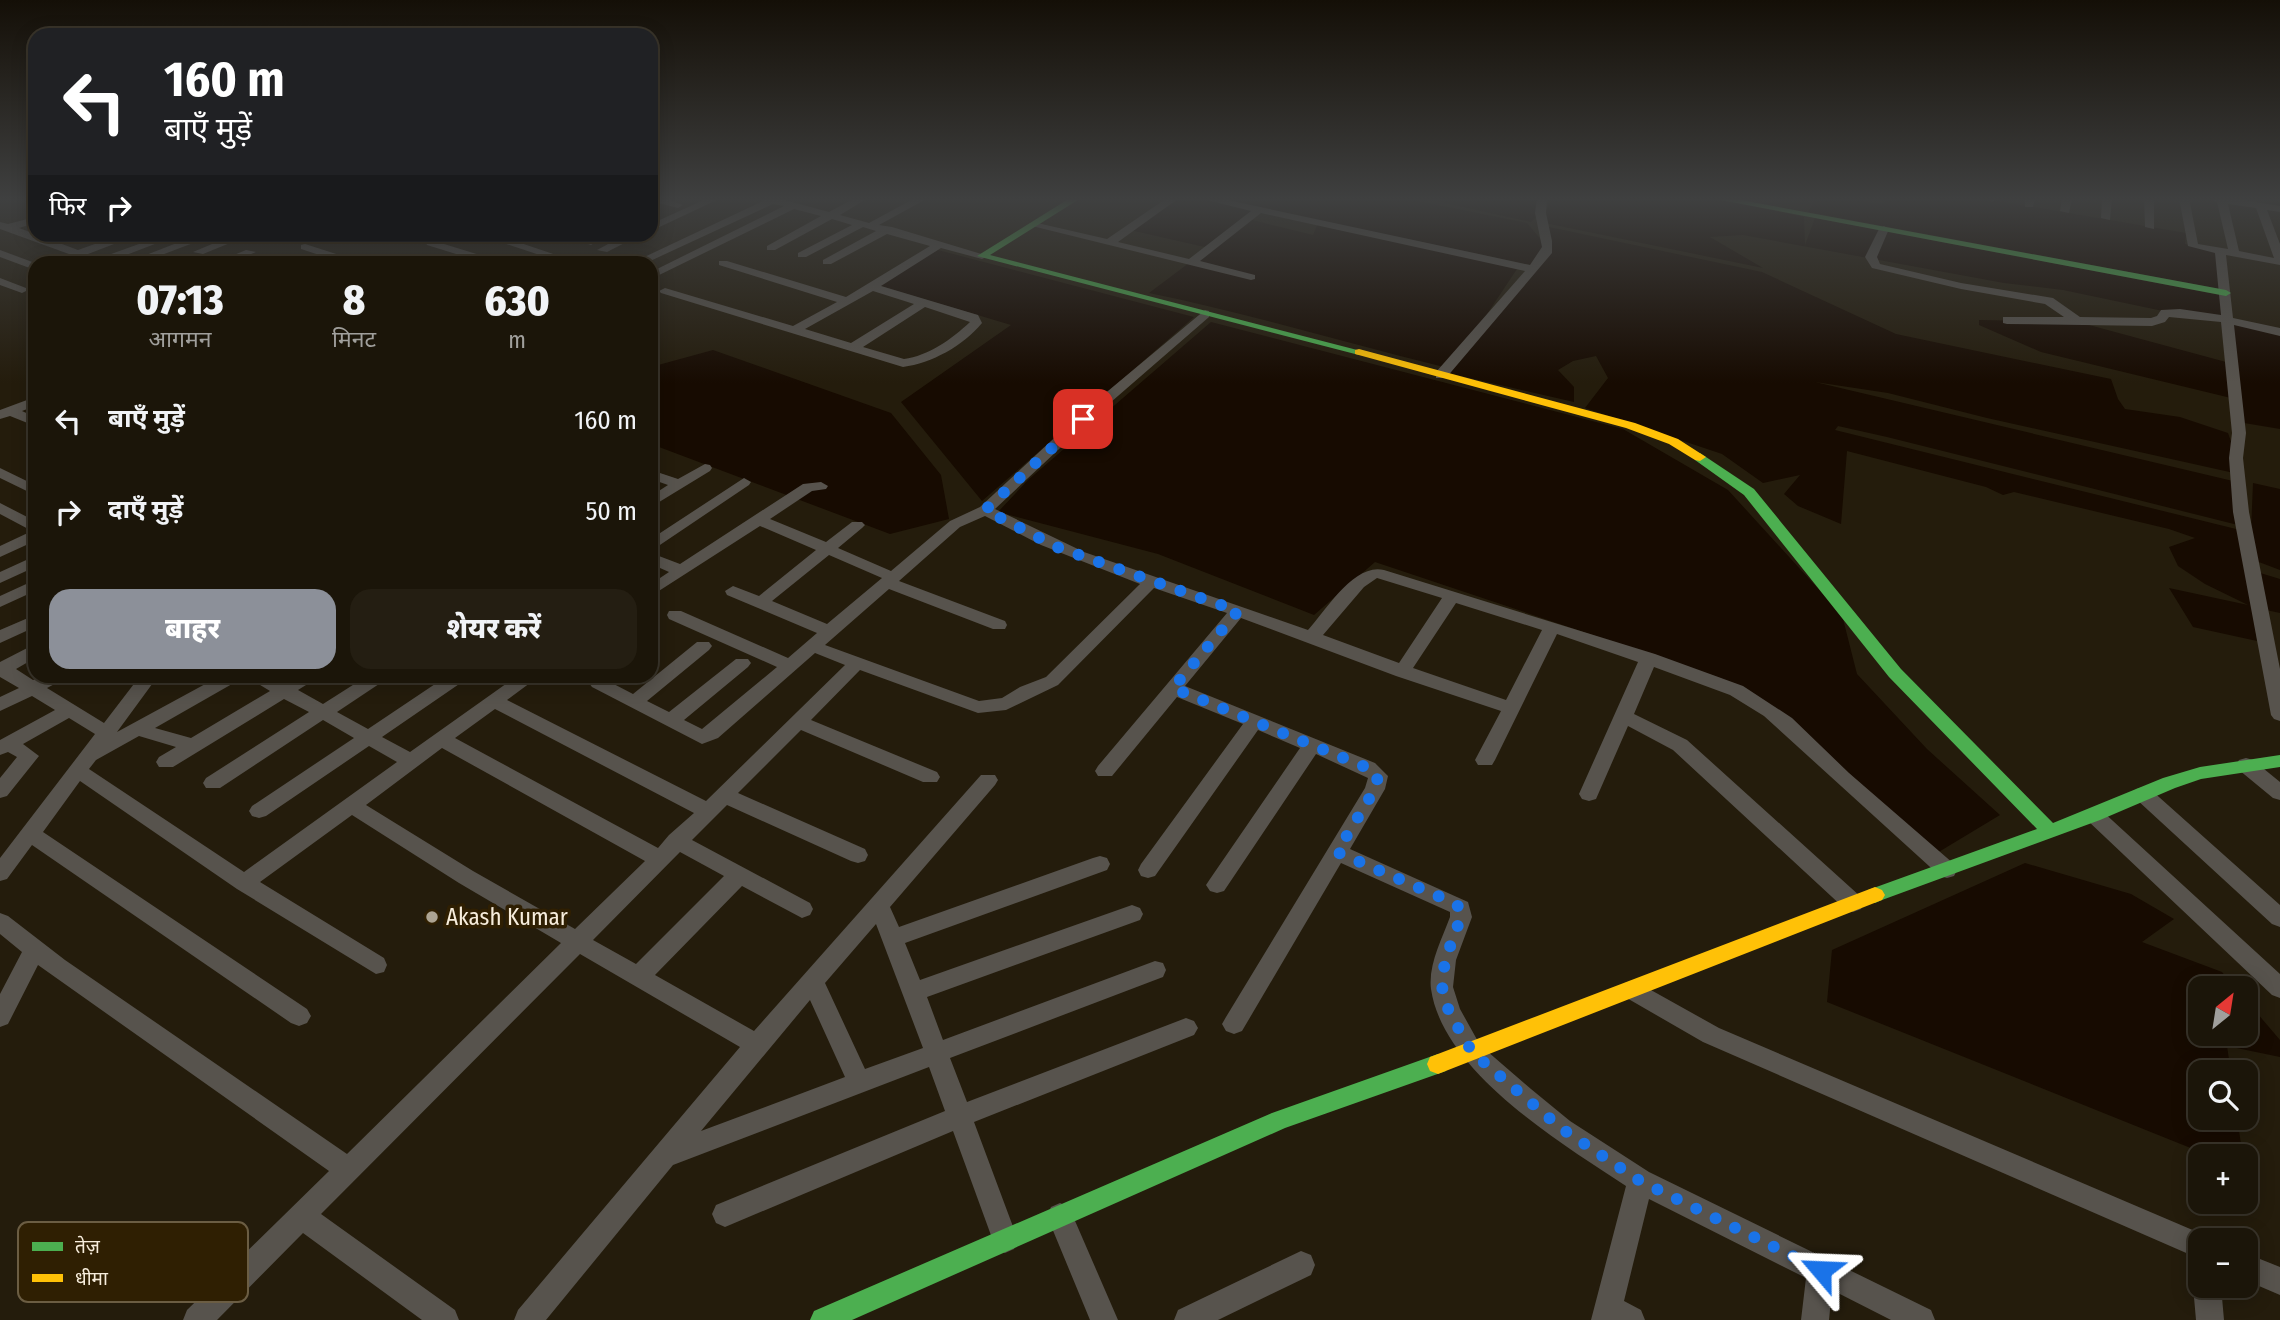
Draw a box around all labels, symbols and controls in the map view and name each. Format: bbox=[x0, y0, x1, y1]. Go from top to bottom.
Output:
text: 160 m bbox=[164, 50, 285, 109]
icon: left bbox=[49, 56, 140, 147]
text: बाएँ मुड़ें bbox=[164, 110, 252, 148]
icon: right bbox=[100, 189, 138, 227]
text: फिर bbox=[49, 191, 86, 222]
text: 07:13 bbox=[136, 275, 224, 325]
text: 8 bbox=[343, 275, 365, 325]
text: 630 bbox=[484, 276, 550, 326]
text: आगमन bbox=[148, 325, 211, 353]
text: मिनट bbox=[332, 325, 376, 353]
text: m bbox=[508, 326, 526, 354]
pin bbox=[1053, 389, 1113, 449]
icon: arrive bbox=[1064, 400, 1102, 438]
icon: left bbox=[49, 402, 87, 440]
text: बाएँ मुड़ें bbox=[108, 403, 185, 434]
text: 160 m bbox=[574, 405, 637, 436]
icon: right bbox=[49, 493, 87, 531]
text: दाएँ मुड़ें bbox=[108, 494, 183, 525]
text: 50 m bbox=[585, 496, 637, 527]
button: बाहर bbox=[49, 589, 336, 669]
button: शेयर करें bbox=[350, 589, 637, 669]
place label: Akash Kumar bbox=[446, 903, 568, 931]
marker: Akash Kumar bbox=[424, 909, 440, 925]
north arrow bbox=[2188, 976, 2258, 1046]
map controls bbox=[2188, 976, 2258, 1298]
button: search bbox=[2188, 1060, 2258, 1130]
button: + bbox=[2188, 1144, 2258, 1214]
legend bbox=[18, 1222, 248, 1302]
button: − bbox=[2188, 1228, 2258, 1298]
position arrow bbox=[1784, 1233, 1858, 1307]
text: तेज़ bbox=[75, 1235, 101, 1258]
text: धीमा bbox=[75, 1267, 109, 1290]

